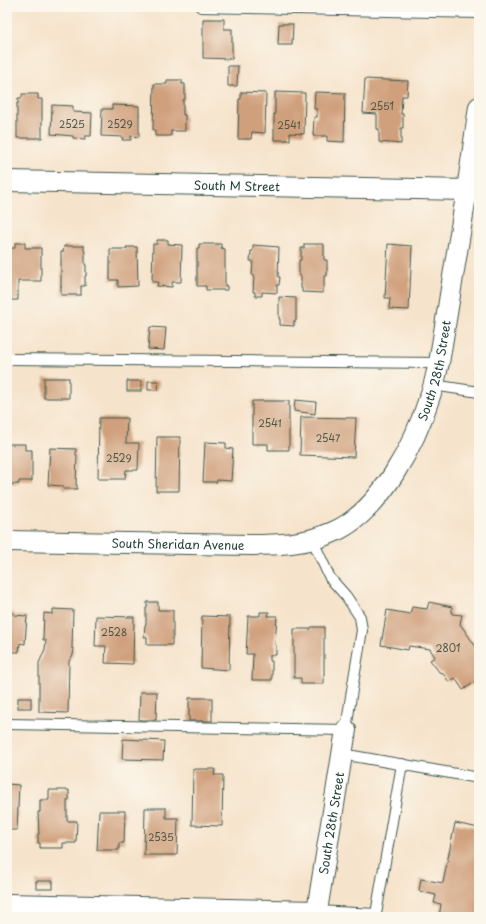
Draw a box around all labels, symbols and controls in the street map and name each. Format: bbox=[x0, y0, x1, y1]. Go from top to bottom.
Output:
house number: 2551 bbox=[370, 98, 394, 113]
house number: 2525 bbox=[59, 116, 85, 131]
house number: 2529 bbox=[107, 116, 133, 131]
house number: 2541 bbox=[277, 117, 301, 132]
street label: South M Street bbox=[194, 176, 280, 195]
street label: South 28th Street bbox=[413, 319, 455, 423]
house number: 2541 bbox=[258, 415, 282, 430]
house number: 2547 bbox=[316, 430, 341, 445]
house number: 2529 bbox=[106, 450, 132, 465]
street label: South Sheridan Avenue bbox=[111, 534, 245, 554]
house number: 2528 bbox=[101, 624, 127, 639]
house number: 2801 bbox=[435, 640, 461, 655]
street label: South 28th Street bbox=[314, 771, 348, 876]
house number: 2535 bbox=[148, 829, 174, 844]

